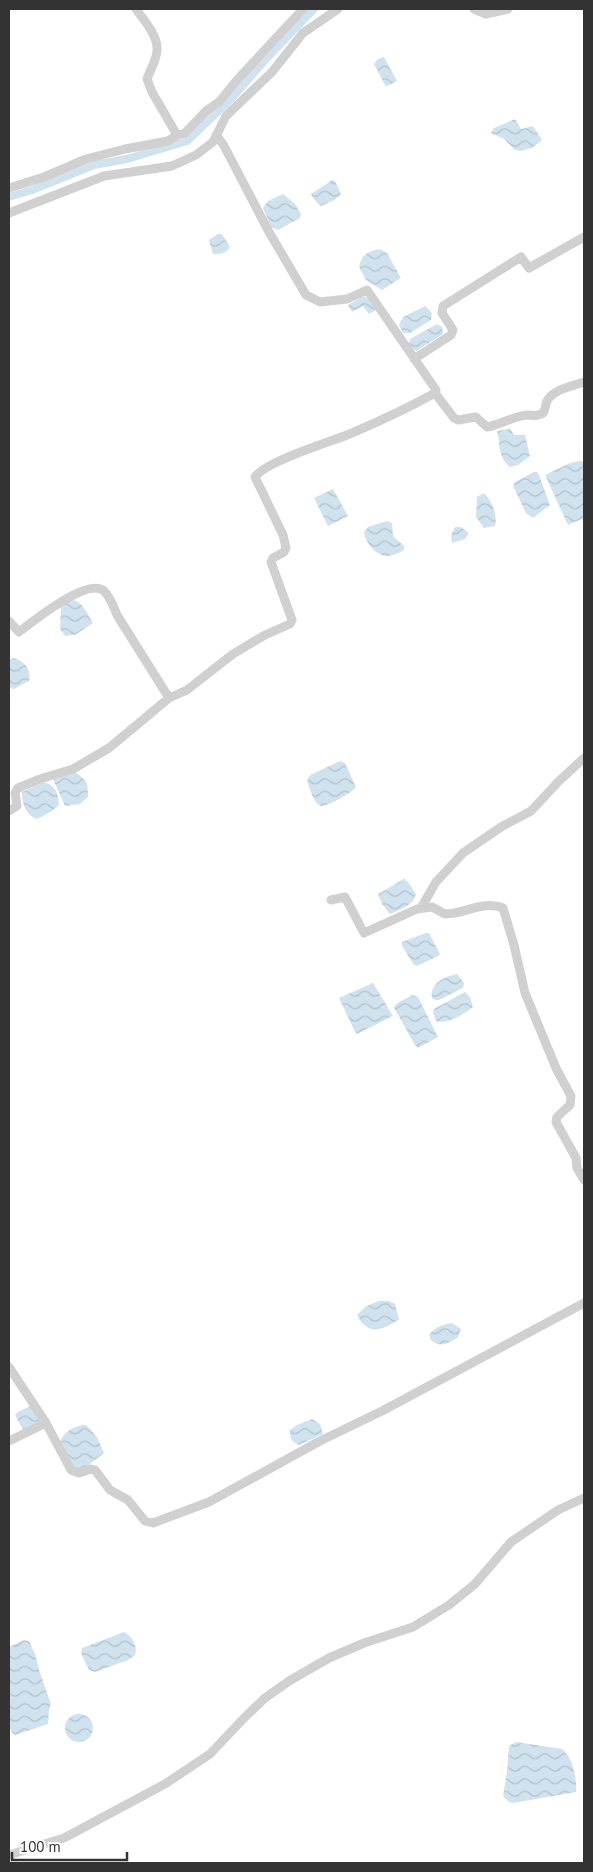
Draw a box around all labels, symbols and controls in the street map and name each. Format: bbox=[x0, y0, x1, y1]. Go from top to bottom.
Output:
scale bar bbox=[12, 1830, 128, 1862]
text: 100 m bbox=[20, 1837, 61, 1856]

